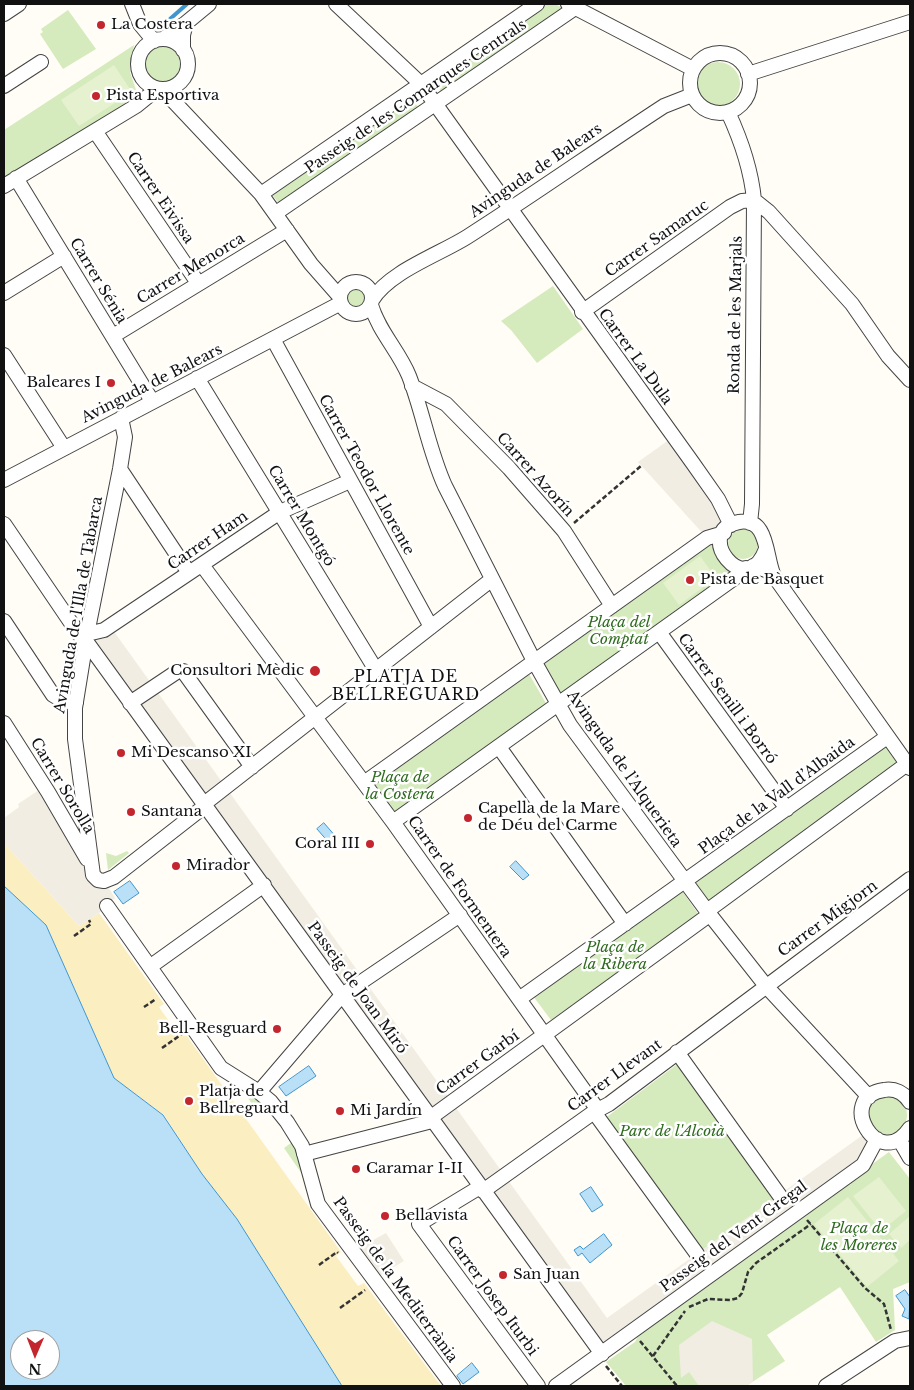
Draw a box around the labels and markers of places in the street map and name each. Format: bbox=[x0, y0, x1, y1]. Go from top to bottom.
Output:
place label: La Costera bbox=[111, 16, 193, 34]
marker: La Costera bbox=[95, 19, 107, 31]
place label: Pista Esportiva bbox=[106, 87, 219, 105]
marker: Pista Esportiva bbox=[90, 90, 102, 102]
place label: Baleares I bbox=[26, 374, 101, 392]
marker: Baleares I bbox=[105, 377, 117, 389]
place label: Pista de Bàsquet bbox=[700, 571, 824, 589]
marker: Pista de Bàsquet bbox=[684, 574, 696, 586]
place label: Consultori Mèdic bbox=[170, 662, 304, 680]
marker: Consultori Mèdic bbox=[308, 664, 322, 678]
place label: Mi Descanso XI bbox=[131, 744, 252, 762]
marker: Mi Descanso XI bbox=[115, 747, 127, 759]
place label: Capella de la Mare de Déu del Carme bbox=[478, 800, 620, 835]
place label: Santana bbox=[141, 803, 202, 821]
marker: Santana bbox=[125, 806, 137, 818]
marker: Capella de la Mare de Déu del Carme bbox=[462, 812, 474, 824]
place label: Coral III bbox=[295, 835, 360, 853]
marker: Coral III bbox=[364, 838, 376, 850]
place label: Mirador bbox=[186, 857, 250, 875]
marker: Mirador bbox=[170, 860, 182, 872]
place label: Bell-Resguard bbox=[159, 1020, 267, 1038]
marker: Bell-Resguard bbox=[271, 1023, 283, 1035]
place label: Platja de Bellreguard bbox=[199, 1083, 289, 1118]
marker: Platja de Bellreguard bbox=[183, 1095, 195, 1107]
place label: Mi Jardín bbox=[350, 1102, 422, 1120]
marker: Mi Jardín bbox=[334, 1105, 346, 1117]
place label: Caramar I-II bbox=[366, 1160, 463, 1178]
marker: Caramar I-II bbox=[350, 1163, 362, 1175]
place label: Bellavista bbox=[395, 1207, 468, 1225]
marker: Bellavista bbox=[379, 1210, 391, 1222]
place label: San Juan bbox=[513, 1266, 580, 1284]
marker: San Juan bbox=[497, 1269, 509, 1281]

